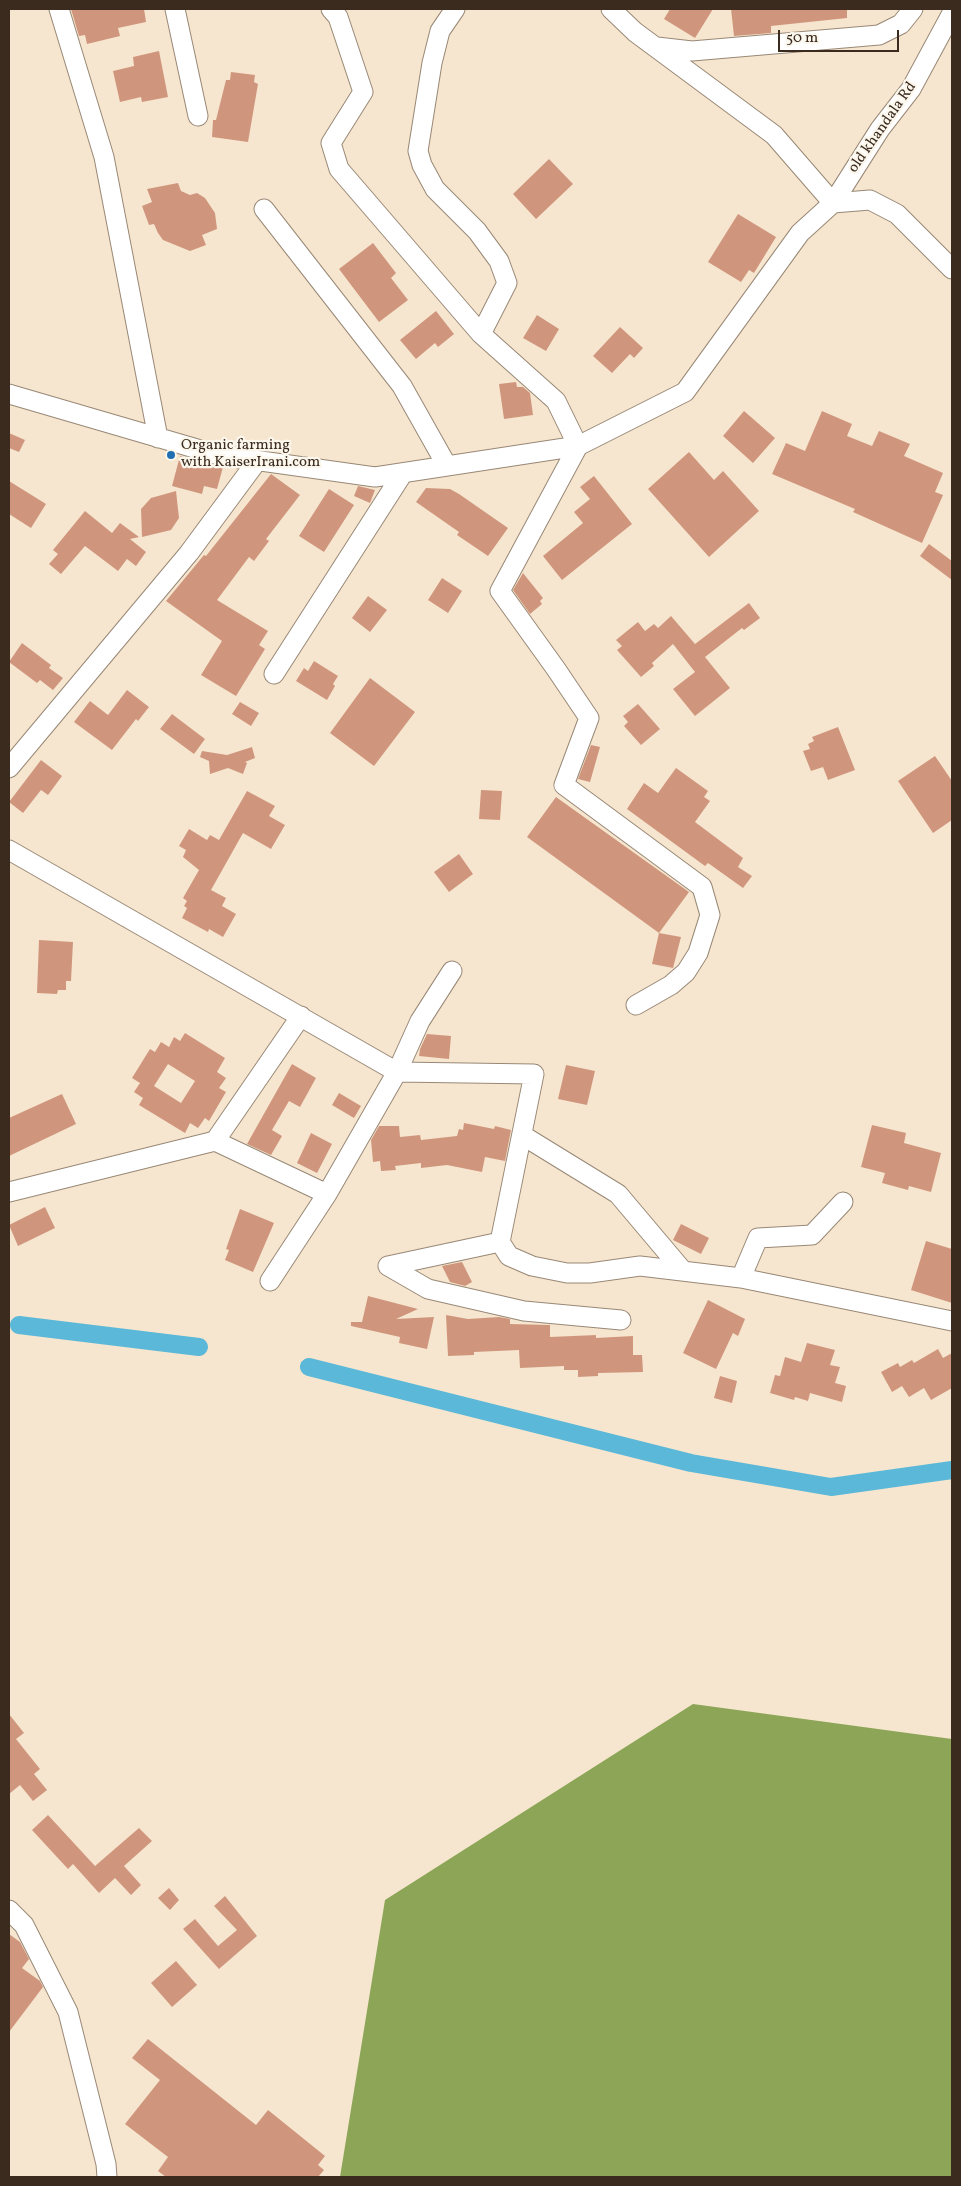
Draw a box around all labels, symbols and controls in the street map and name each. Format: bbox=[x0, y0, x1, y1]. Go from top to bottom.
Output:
scale bar bbox=[781, 20, 902, 52]
text: 50 m bbox=[786, 28, 818, 49]
street label: old khandala Rd bbox=[845, 79, 921, 177]
place label: Organic farming with KaiserIrani.com bbox=[181, 437, 320, 472]
marker: Organic farming with KaiserIrani.com bbox=[165, 449, 177, 461]

